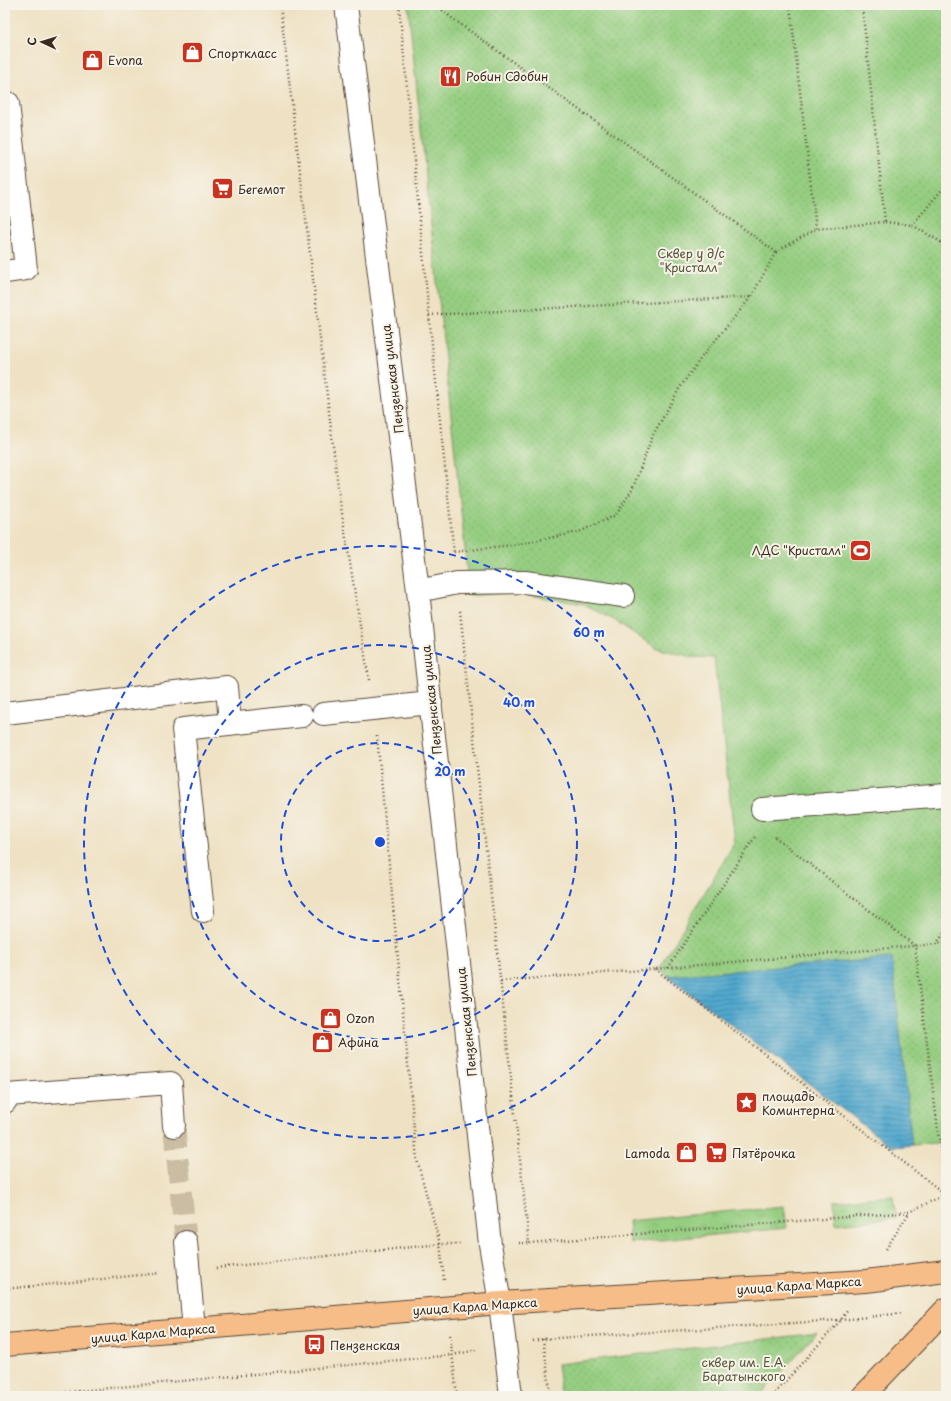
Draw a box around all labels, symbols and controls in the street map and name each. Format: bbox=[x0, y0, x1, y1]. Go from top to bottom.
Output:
north arrow bbox=[22, 22, 62, 62]
text: С bbox=[23, 37, 40, 46]
shop icon: Спорткласс bbox=[180, 40, 206, 66]
place label: Спорткласс bbox=[208, 44, 277, 62]
shop icon: Evona bbox=[80, 47, 106, 73]
place label: Evona bbox=[108, 51, 143, 69]
restaurant icon: Робин Сдобин bbox=[438, 63, 464, 89]
place label: Робин Сдобин bbox=[466, 67, 548, 85]
supermarket icon: Бегемот bbox=[210, 176, 236, 202]
place label: Бегемот bbox=[238, 180, 285, 198]
park label: Сквер у д/с "Кристалл" bbox=[657, 244, 725, 276]
street label: Пензенская улица bbox=[376, 323, 408, 434]
sports icon: ЛДС "Кристалл" bbox=[848, 537, 874, 563]
place label: ЛДС "Кристалл" bbox=[752, 541, 846, 559]
text: 60 m bbox=[573, 623, 605, 641]
street label: Пензенская улица bbox=[416, 644, 446, 755]
text: 40 m bbox=[503, 693, 535, 711]
text: 20 m bbox=[434, 762, 466, 780]
centre of rings bbox=[373, 835, 387, 849]
street label: Пензенская улица bbox=[451, 966, 481, 1077]
shop icon: Ozon bbox=[317, 1005, 343, 1031]
place label: Ozon bbox=[346, 1009, 375, 1027]
shop icon: Афина bbox=[310, 1029, 336, 1055]
place label: Афина bbox=[338, 1033, 379, 1051]
place label: площадь Коминтерна bbox=[762, 1087, 835, 1119]
place icon: площадь Коминтерна bbox=[733, 1090, 759, 1116]
shop icon: Lamoda bbox=[673, 1140, 699, 1166]
supermarket icon: Пятёрочка bbox=[704, 1140, 730, 1166]
place label: Lamoda bbox=[625, 1144, 671, 1162]
place label: Пятёрочка bbox=[732, 1144, 796, 1162]
street label: улица Карла Маркса bbox=[736, 1272, 863, 1298]
street label: улица Карла Маркса bbox=[412, 1293, 539, 1319]
street label: улица Карла Маркса bbox=[90, 1319, 217, 1347]
bus stop icon: Пензенская bbox=[302, 1332, 328, 1358]
place label: Пензенская bbox=[330, 1336, 400, 1354]
park label: сквер им. Е.А. Баратынского bbox=[702, 1353, 786, 1385]

